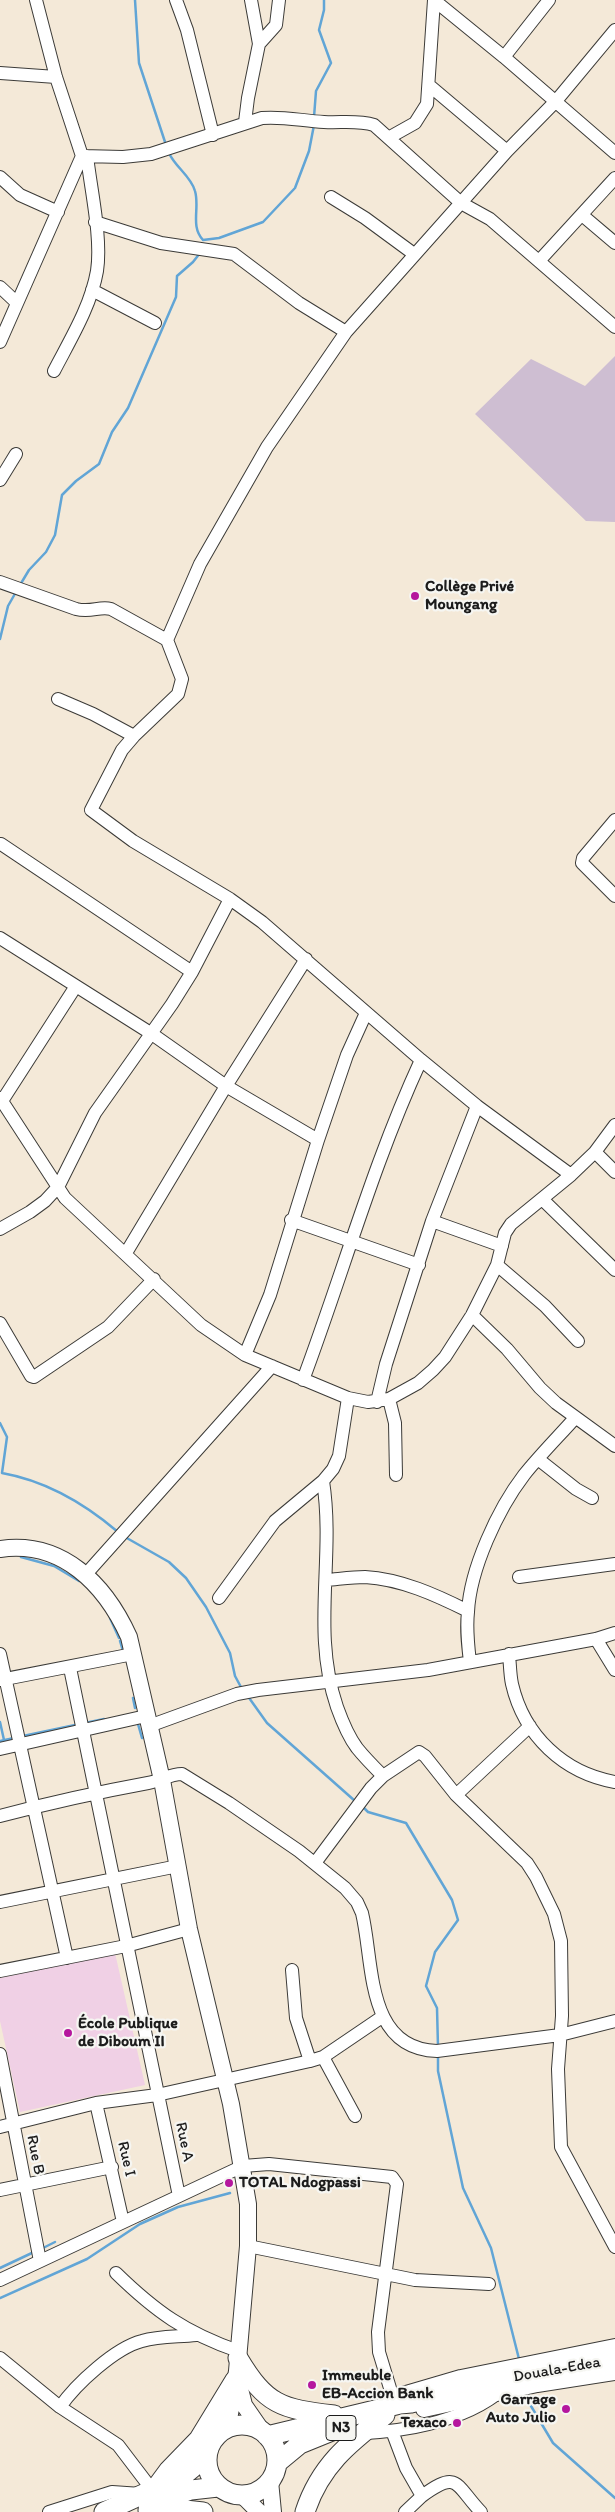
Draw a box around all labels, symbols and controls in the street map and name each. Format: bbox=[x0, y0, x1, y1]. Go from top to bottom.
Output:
place label: Collège Privé Moungang bbox=[425, 577, 514, 615]
marker: Collège Privé Moungang bbox=[409, 590, 421, 602]
place label: École Publique de Diboum II bbox=[78, 2014, 178, 2052]
marker: École Publique de Diboum II bbox=[62, 2027, 74, 2039]
street label: Rue A bbox=[170, 2120, 198, 2164]
street label: Rue B bbox=[22, 2134, 48, 2176]
street label: Rue I bbox=[113, 2139, 139, 2179]
place label: TOTAL Ndogpassi bbox=[239, 2173, 361, 2193]
marker: TOTAL Ndogpassi bbox=[223, 2177, 235, 2189]
street label: Douala-Edea bbox=[512, 2353, 602, 2387]
place label: Immeuble EB-Accion Bank bbox=[322, 2366, 433, 2404]
marker: Immeuble EB-Accion Bank bbox=[306, 2379, 318, 2391]
place label: Garrage Auto Julio bbox=[486, 2390, 556, 2428]
marker: Garrage Auto Julio bbox=[560, 2403, 572, 2415]
place label: Texaco bbox=[401, 2413, 447, 2433]
road number: N3 bbox=[326, 2416, 356, 2440]
marker: Texaco bbox=[451, 2417, 463, 2429]

